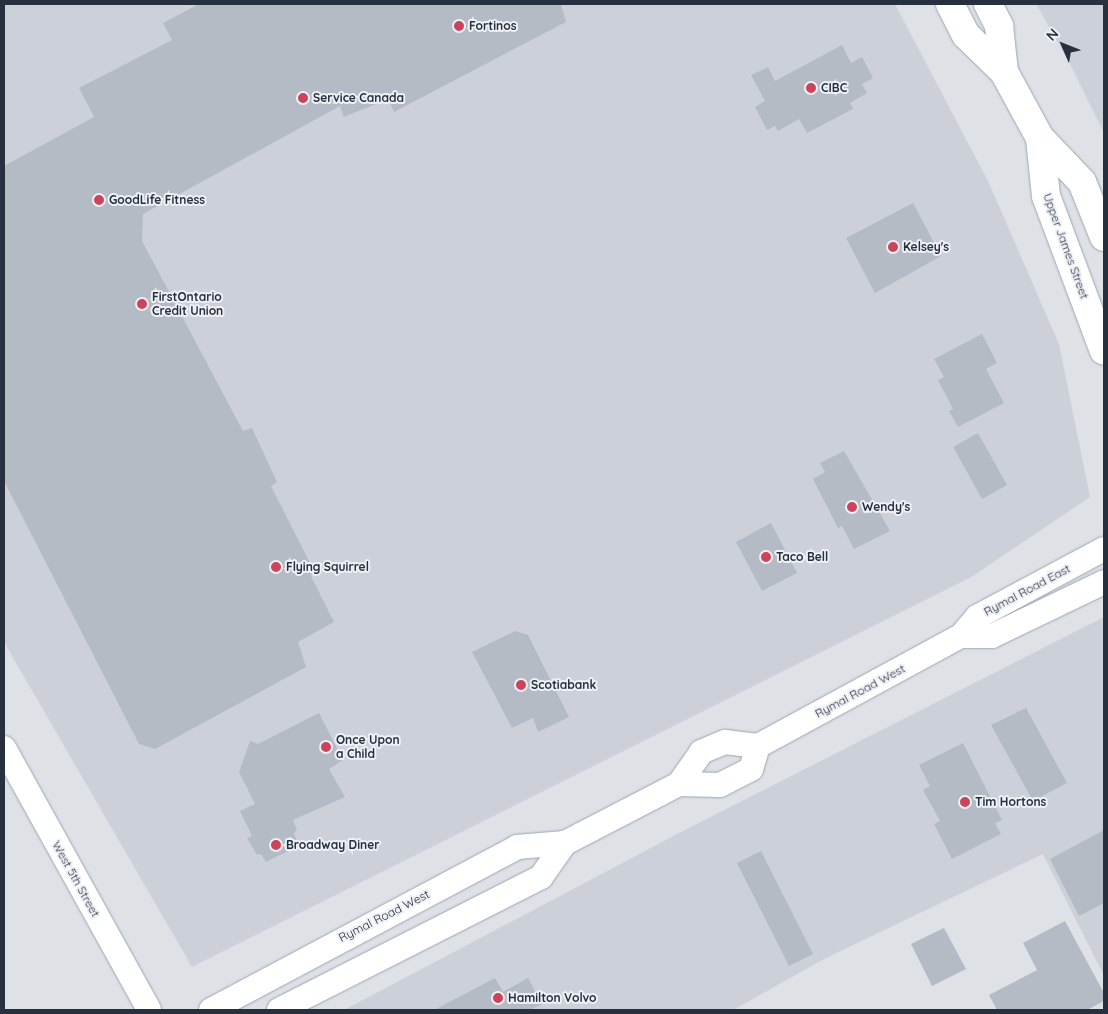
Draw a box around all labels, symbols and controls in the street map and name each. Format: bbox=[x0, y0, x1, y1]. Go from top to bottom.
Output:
place label: Fortinos bbox=[469, 19, 516, 33]
marker: Fortinos bbox=[453, 20, 465, 32]
north arrow bbox=[1038, 20, 1088, 70]
text: N bbox=[1042, 25, 1062, 45]
place label: CIBC bbox=[821, 81, 847, 95]
marker: CIBC bbox=[805, 82, 817, 94]
place label: Service Canada bbox=[313, 91, 404, 105]
marker: Service Canada bbox=[297, 92, 309, 104]
street label: Upper James Street bbox=[1040, 191, 1092, 301]
place label: GoodLife Fitness bbox=[109, 193, 205, 207]
marker: GoodLife Fitness bbox=[93, 194, 105, 206]
place label: Kelsey's bbox=[903, 240, 949, 254]
marker: Kelsey's bbox=[887, 241, 899, 253]
place label: FirstOntario Credit Union bbox=[152, 290, 223, 318]
marker: FirstOntario Credit Union bbox=[136, 298, 148, 310]
place label: Wendy's bbox=[862, 500, 910, 514]
marker: Wendy's bbox=[846, 501, 858, 513]
place label: Taco Bell bbox=[776, 550, 828, 564]
marker: Taco Bell bbox=[760, 551, 772, 563]
place label: Flying Squirrel bbox=[286, 560, 369, 574]
marker: Flying Squirrel bbox=[270, 561, 282, 573]
street label: Rymal Road East bbox=[981, 561, 1073, 619]
street label: Rymal Road West bbox=[812, 661, 908, 721]
place label: Scotiabank bbox=[531, 678, 596, 692]
marker: Scotiabank bbox=[515, 679, 527, 691]
place label: Once Upon a Child bbox=[336, 733, 400, 761]
marker: Once Upon a Child bbox=[320, 741, 332, 753]
place label: Tim Hortons bbox=[975, 795, 1046, 809]
marker: Tim Hortons bbox=[959, 796, 971, 808]
street label: West 5th Street bbox=[49, 838, 103, 920]
place label: Broadway Diner bbox=[286, 838, 379, 852]
marker: Broadway Diner bbox=[270, 839, 282, 851]
street label: Rymal Road West bbox=[336, 887, 432, 945]
place label: Hamilton Volvo bbox=[508, 991, 597, 1005]
marker: Hamilton Volvo bbox=[492, 992, 504, 1004]

